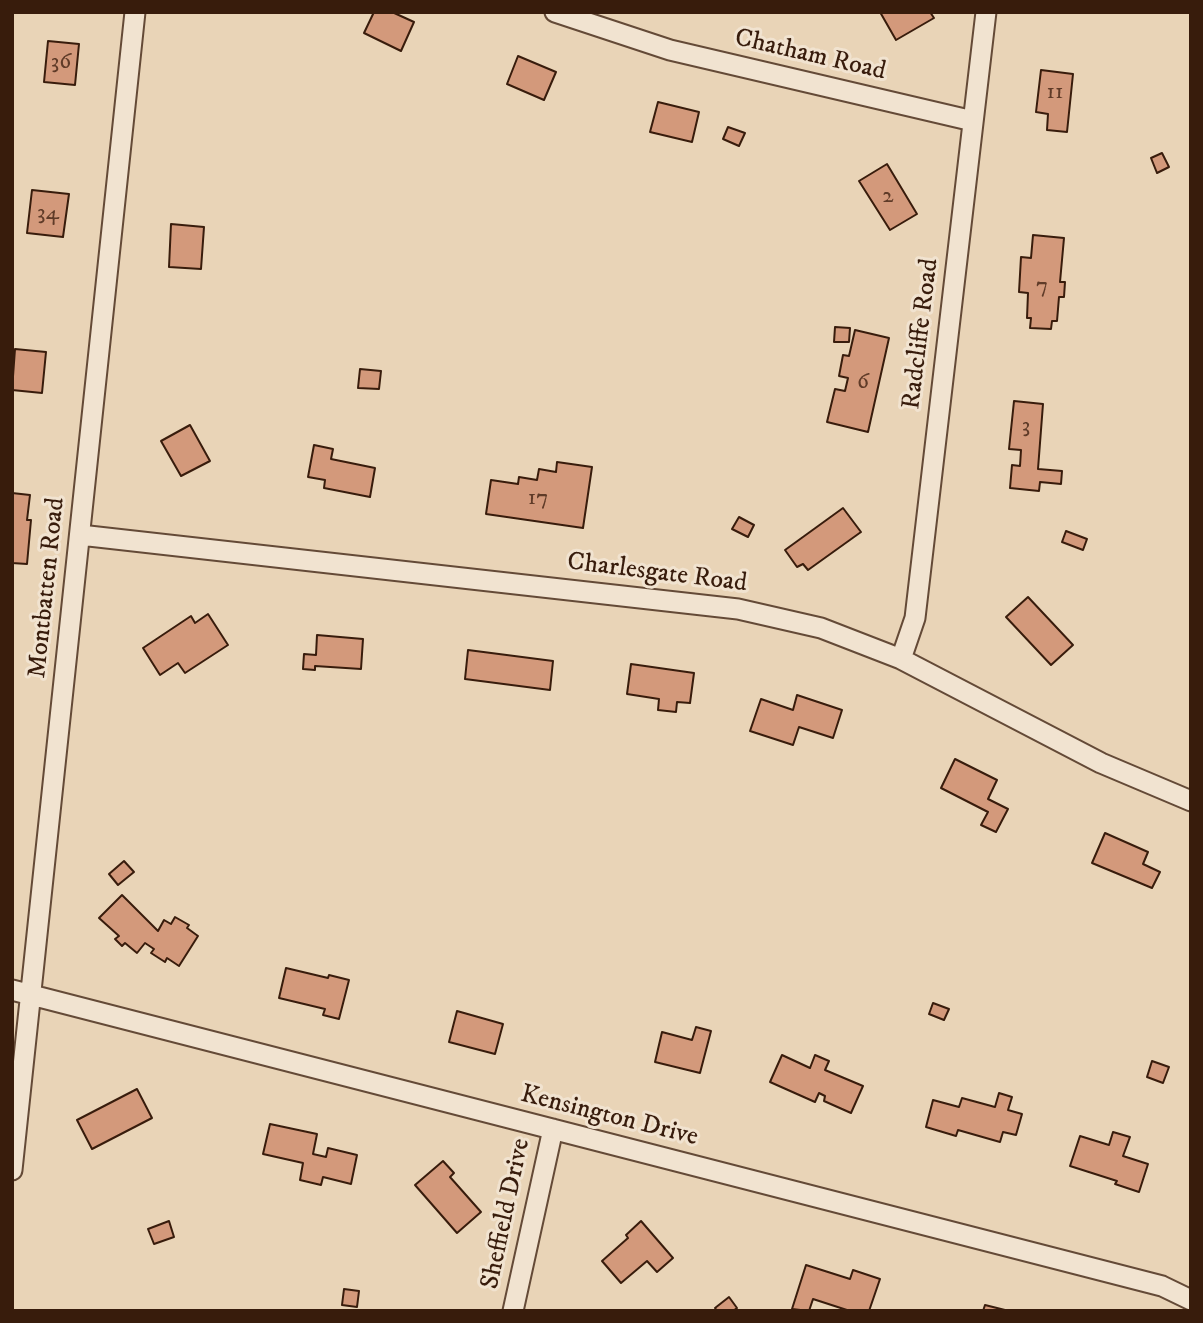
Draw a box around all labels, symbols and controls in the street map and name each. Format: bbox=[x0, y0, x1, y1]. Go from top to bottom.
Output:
street label: Chatham Road bbox=[731, 23, 889, 89]
house number: 36 bbox=[51, 49, 71, 77]
house number: 11 bbox=[1047, 79, 1063, 107]
house number: 2 bbox=[882, 183, 894, 211]
house number: 34 bbox=[37, 200, 59, 228]
street label: Radcliffe Road bbox=[897, 257, 947, 411]
house number: 7 bbox=[1036, 273, 1048, 301]
house number: 6 bbox=[857, 369, 869, 397]
house number: 3 bbox=[1022, 413, 1030, 441]
house number: 17 bbox=[528, 485, 548, 513]
street label: Montbatten Road bbox=[23, 496, 73, 680]
street label: Charlesgate Road bbox=[565, 547, 749, 601]
street label: Kensington Drive bbox=[517, 1080, 701, 1154]
street label: Sheffield Drive bbox=[476, 1136, 538, 1292]

